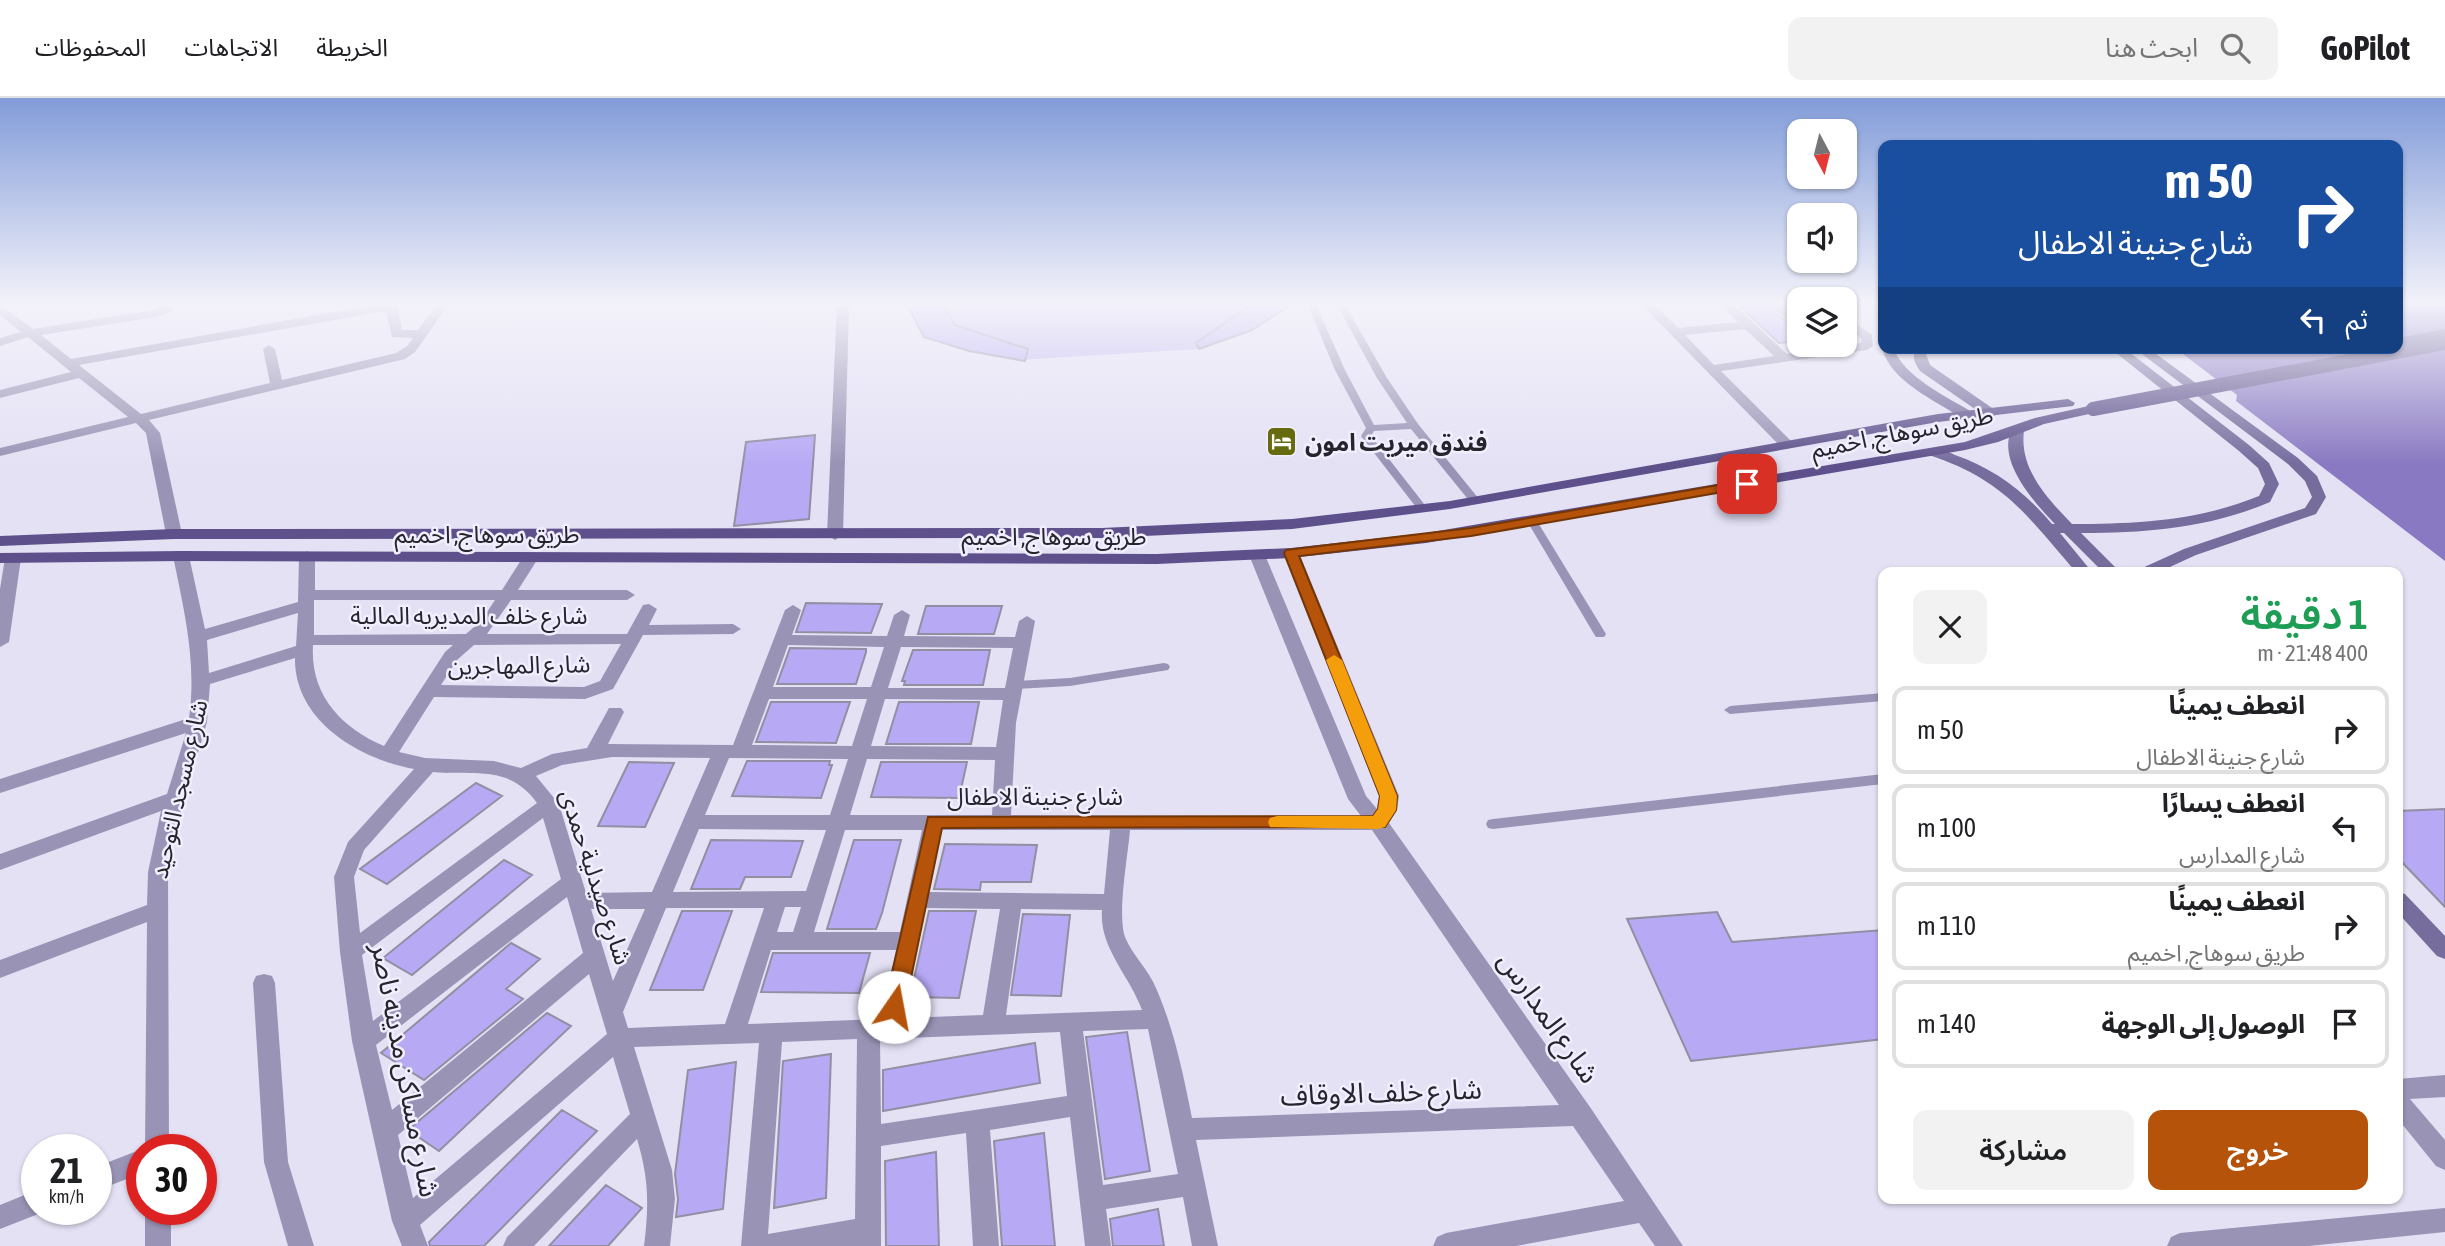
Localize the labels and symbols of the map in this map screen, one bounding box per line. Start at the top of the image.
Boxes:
north arrow [1787,119,1857,189]
street label: طريق سوهاج, اخميم [1809,401,1996,467]
hotel icon: فندق ميريت امون [1265,425,1299,459]
place label: فندق ميريت امون [1305,429,1487,457]
pin [1717,454,1777,514]
street label: طريق سوهاج, اخميم [395,521,579,552]
street label: طريق سوهاج, اخميم [962,523,1146,554]
street label: شارع خلف المديريه المالية [350,602,588,633]
street label: شارع المهاجرين [447,650,591,684]
street label: شارع مسجد التوحيد [145,697,217,882]
street label: شارع جنينة الاطفال [947,783,1123,814]
street label: شارع صيدلية حمدى [551,786,637,969]
street label: شارع مساكن مدينه ناصر [361,939,446,1201]
street label: شارع المدارس [1488,945,1606,1092]
position arrow [857,970,931,1044]
street label: شارع خلف الاوقاف [1280,1072,1482,1117]
speed limit sign: 30 [126,1134,217,1225]

